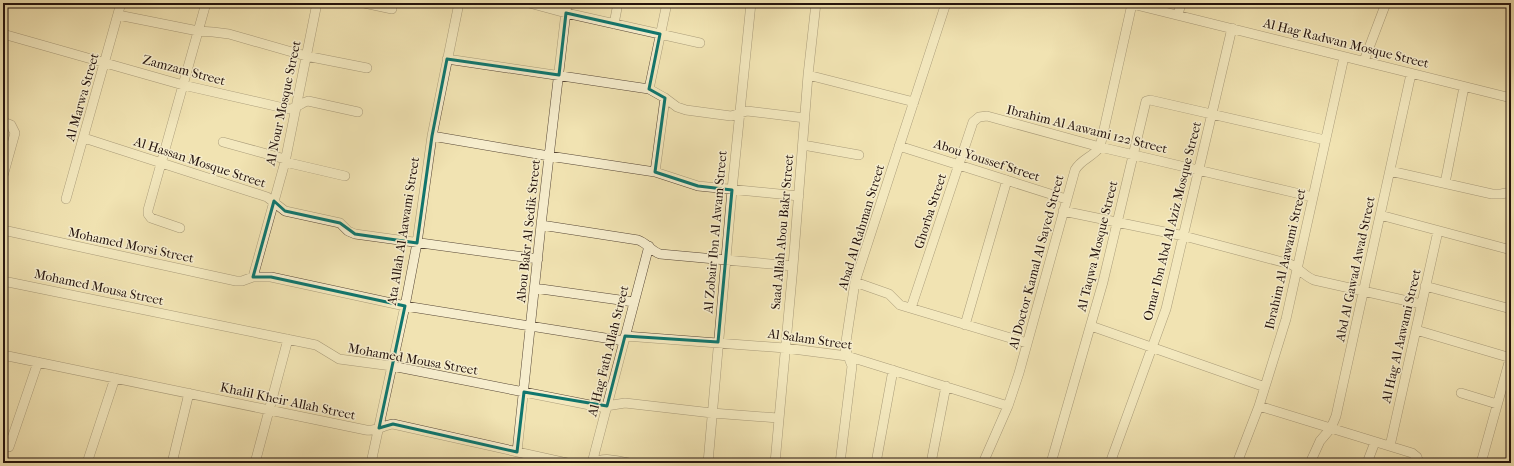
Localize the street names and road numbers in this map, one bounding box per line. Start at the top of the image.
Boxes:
street label: Al Hag Radwan Mosque Street [1261,15,1431,71]
street label: Al Nour Mosque Street [262,39,304,168]
street label: Al Marwa Street [62,51,102,144]
street label: Zamzam Street [141,52,227,88]
street label: Ibrahim Al Aawami 122 Street [1005,102,1169,156]
street label: Omar Ibn Abd Al Aziz Mosque Street [1140,120,1204,322]
street label: Al Hassan Mosque Street [131,133,268,191]
street label: Abou Youssef Street [931,135,1042,184]
street label: Al Zobair Ibn Al Awam Street [700,150,730,315]
street label: Saad Allah Abou Bakr Street [768,153,796,310]
street label: Ata Allah Al Aawami Street [384,156,422,307]
street label: Abou Bakr Al Sedik Street [513,158,543,304]
street label: Abad Al Rahman Street [834,162,887,292]
street label: Ghorba Street [911,171,949,251]
street label: Al Doctor Kamal Al Sayed Street [1005,173,1067,352]
street label: Al Taqwa Mosque Street [1073,179,1121,314]
street label: Ibrahim Al Aawami Street [1261,187,1309,331]
street label: Abd Al Gawad Awad Street [1332,195,1378,344]
street label: Mohamed Morsi Street [67,224,196,266]
street label: Mohamed Mousa Street [33,266,165,308]
street label: Al Hag Al Aawami Street [1378,267,1424,405]
street label: Al Hag Fath Allah Street [584,284,632,419]
street label: Al Salam Street [766,326,854,352]
street label: Mohamed Mousa Street [347,340,480,378]
street label: Khalil Kheir Allah Street [219,379,357,423]

